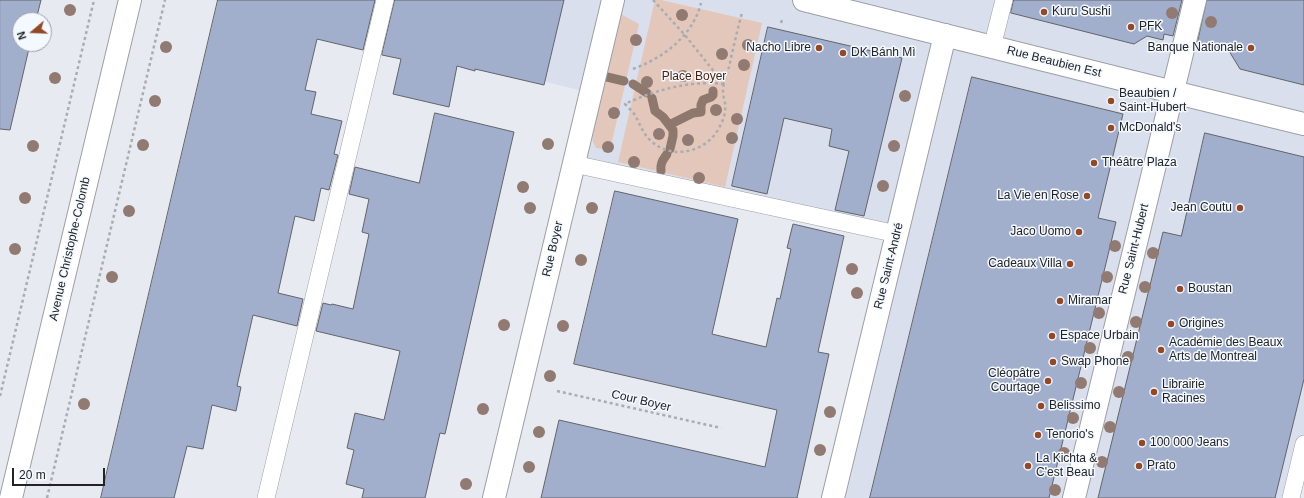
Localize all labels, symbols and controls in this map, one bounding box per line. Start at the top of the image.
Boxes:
place label: Kuru Sushi [1052,5,1111,19]
marker: Kuru Sushi [1039,7,1049,17]
north arrow [12,12,52,52]
place label: PFK [1139,20,1162,34]
marker: PFK [1126,22,1136,32]
text: N [15,30,29,41]
place label: Nacho Libre [746,41,811,55]
place label: Banque Nationale [1148,41,1243,55]
marker: Nacho Libre [814,43,824,53]
street label: Rue Beaubien Est [1005,43,1103,81]
marker: Banque Nationale [1246,43,1256,53]
place label: DK Bánh Mì [851,46,916,60]
marker: DK Bánh Mì [838,48,848,58]
park label: Place Boyer [662,70,726,84]
place label: Beaubien / Saint-Hubert [1119,87,1186,115]
marker: Beaubien / Saint-Hubert [1106,96,1116,106]
place label: McDonald's [1119,121,1181,135]
marker: McDonald's [1106,123,1116,133]
place label: Théâtre Plaza [1102,156,1177,170]
marker: Théâtre Plaza [1089,158,1099,168]
street label: Avenue Christophe-Colomb [46,176,94,322]
place label: La Vie en Rose [997,189,1079,203]
marker: La Vie en Rose [1082,191,1092,201]
place label: Jean Coutu [1171,201,1232,215]
street label: Rue Saint-Hubert [1116,202,1152,296]
marker: Jean Coutu [1235,203,1245,213]
street label: Rue Boyer [540,220,566,278]
street label: Rue Saint-André [871,221,907,311]
place label: Jaco Uomo [1010,225,1071,239]
marker: Jaco Uomo [1074,227,1084,237]
place label: Cadeaux Villa [988,257,1062,271]
marker: Cadeaux Villa [1065,259,1075,269]
place label: Boustan [1188,282,1232,296]
marker: Boustan [1175,284,1185,294]
place label: Miramar [1068,294,1112,308]
marker: Miramar [1055,296,1065,306]
place label: Origines [1179,317,1224,331]
marker: Origines [1166,319,1176,329]
place label: Espace Urbain [1060,329,1139,343]
marker: Espace Urbain [1047,331,1057,341]
place label: Académie des Beaux Arts de Montreal [1169,336,1282,364]
marker: Académie des Beaux Arts de Montreal [1156,345,1166,355]
place label: Swap Phone [1061,355,1129,369]
marker: Swap Phone [1048,357,1058,367]
place label: Cléopâtre Courtage [988,367,1040,395]
marker: Cléopâtre Courtage [1043,376,1053,386]
place label: Librairie Racines [1162,378,1205,406]
street label: Cour Boyer [610,387,672,415]
marker: Librairie Racines [1149,387,1159,397]
place label: Belissimo [1049,399,1100,413]
marker: Belissimo [1036,401,1046,411]
place label: Tenorio's [1046,428,1094,442]
marker: Tenorio's [1033,430,1043,440]
place label: 100 000 Jeans [1150,436,1229,450]
marker: 100 000 Jeans [1137,438,1147,448]
place label: La Kichta & C'est Beau [1036,452,1097,480]
place label: Prato [1147,459,1176,473]
scale bar [14,460,107,486]
marker: La Kichta & C'est Beau [1023,461,1033,471]
marker: Prato [1134,461,1144,471]
text: 20 m [19,468,46,482]

